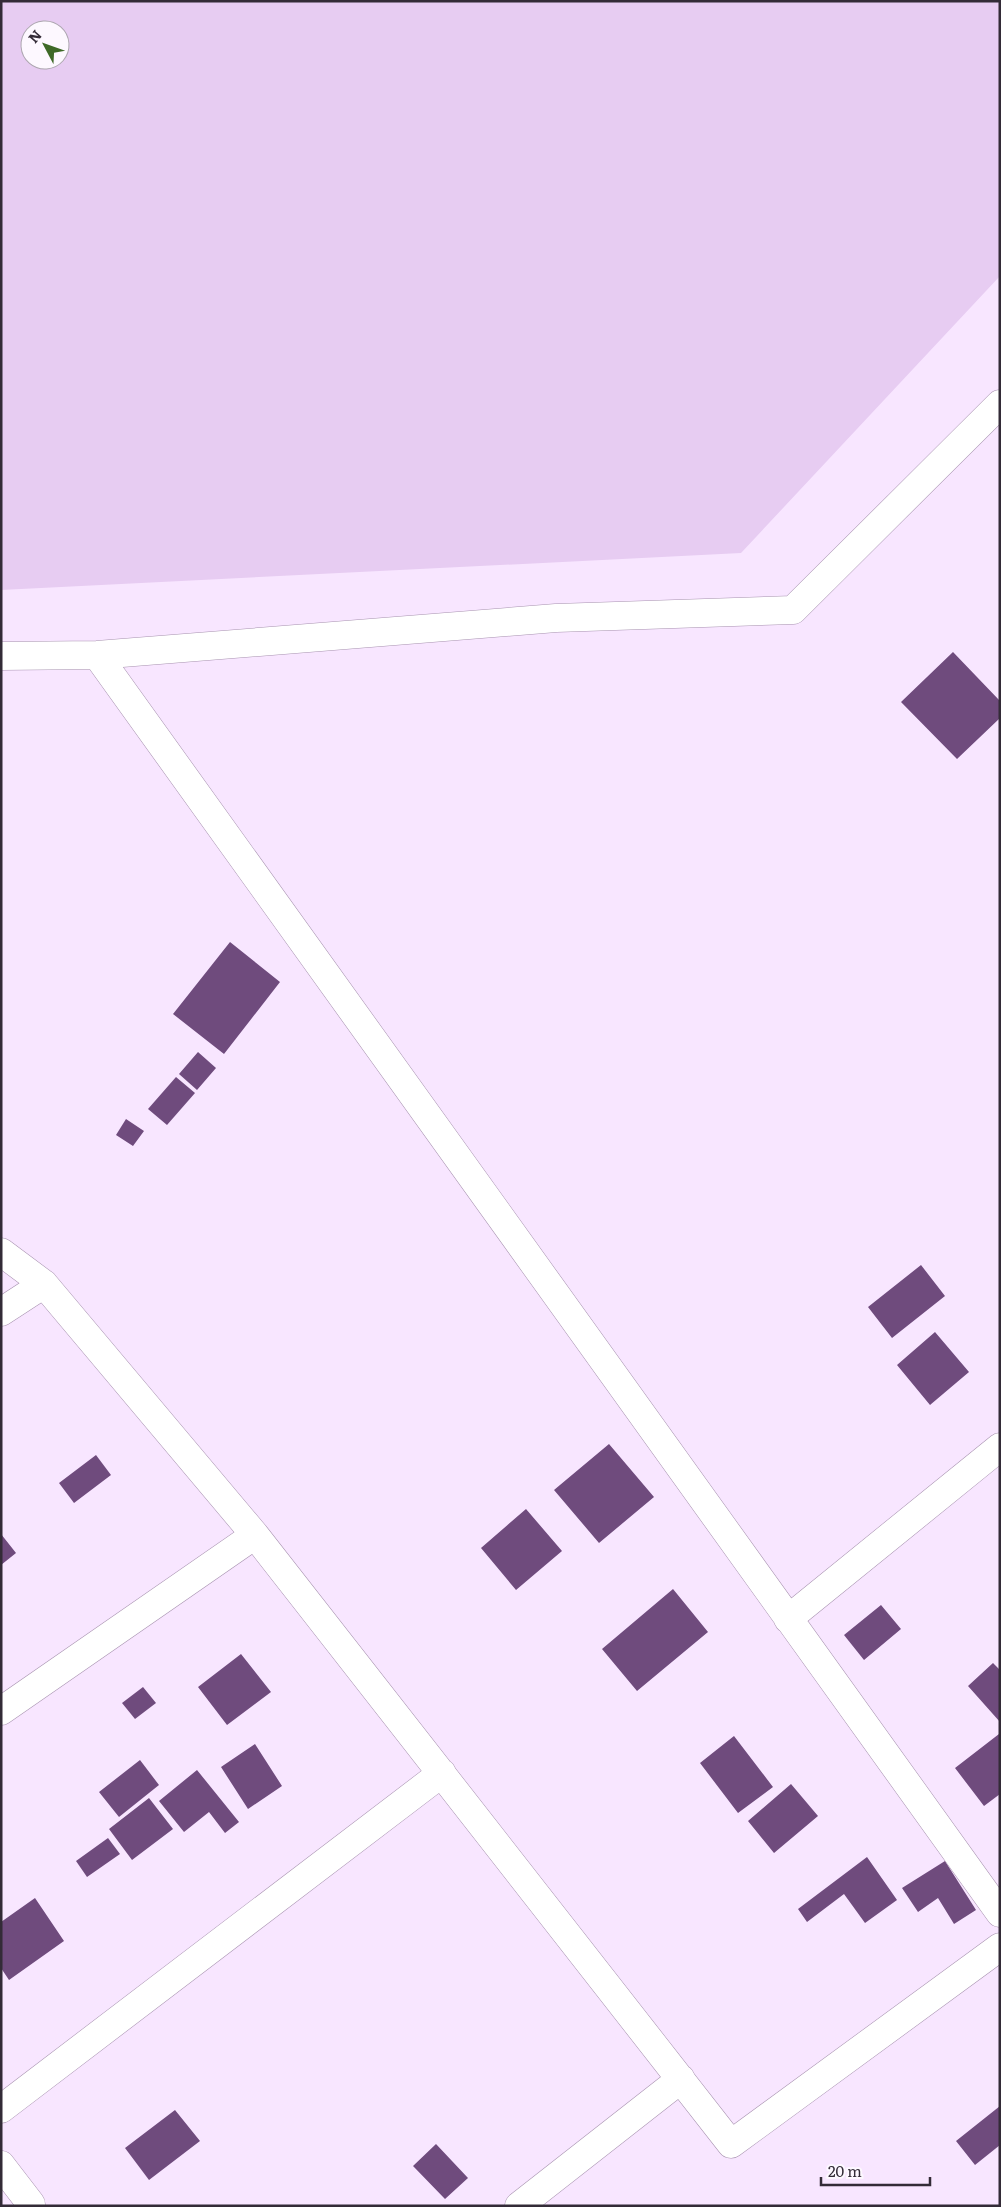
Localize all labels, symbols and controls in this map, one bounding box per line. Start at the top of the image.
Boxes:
north arrow [20,20,70,70]
text: N [23,25,46,47]
scale bar [821,2154,930,2186]
text: 20 m [828,2159,862,2182]

